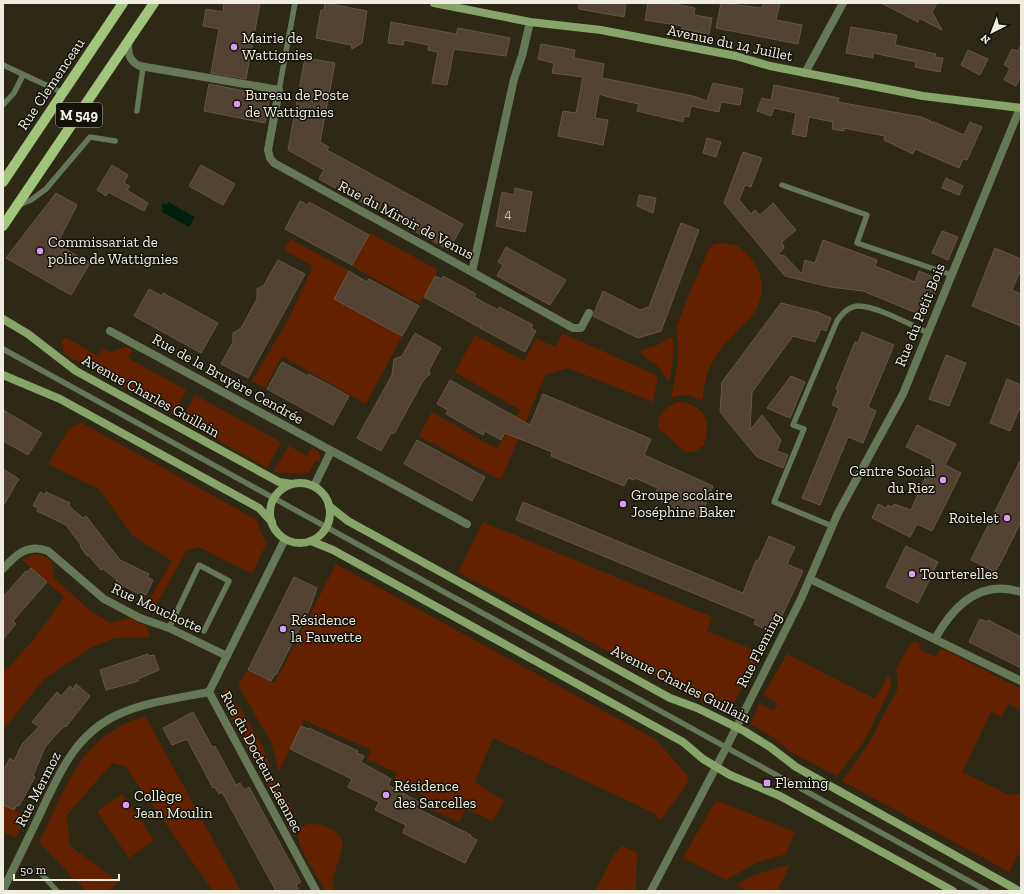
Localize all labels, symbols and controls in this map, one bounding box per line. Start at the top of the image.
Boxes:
north arrow [972,12,1012,52]
street label: Avenue du 14 Juillet [666,21,795,65]
place label: Mairie de Wattignies [242,29,313,64]
text: N [978,31,993,47]
street label: Rue Clemenceau [14,34,89,133]
marker: Mairie de Wattignies [229,42,239,52]
place label: Bureau de Poste de Wattignies [245,86,349,121]
marker: Bureau de Poste de Wattignies [232,99,242,109]
road number: M 549 [56,103,102,127]
street label: Rue du Miroir de Venus [335,177,477,263]
house number: 4 [504,206,512,221]
place label: Commissariat de police de Wattignies [48,233,178,268]
marker: Commissariat de police de Wattignies [35,246,45,256]
street label: Rue du Petit Bois [891,261,949,369]
street label: Rue de la Bruyère Cendrée [149,330,307,428]
street label: Avenue Charles Guillain [79,351,223,442]
place label: Centre Social du Riez [849,462,935,497]
marker: Centre Social du Riez [938,475,948,485]
place label: Groupe scolaire Joséphine Baker [631,486,736,521]
marker: Groupe scolaire Joséphine Baker [618,499,628,509]
place label: Roitelet [949,509,999,527]
marker: Roitelet [1002,513,1012,523]
place label: Tourterelles [920,565,998,583]
marker: Tourterelles [907,569,917,579]
street label: Rue Mouchotte [109,579,205,637]
street label: Rue Fleming [732,610,786,690]
place label: Résidence la Fauvette [291,611,362,646]
marker: Résidence la Fauvette [278,624,288,634]
street label: Avenue Charles Guillain [608,641,754,727]
street label: Rue du Docteur Laennec [217,688,307,836]
street label: Rue Mermoz [11,748,65,830]
place label: Fleming [775,774,828,792]
place label: Résidence des Sarcelles [394,777,476,812]
marker: Fleming [762,778,772,788]
place label: Collège Jean Moulin [134,787,213,822]
marker: Résidence des Sarcelles [381,790,391,800]
marker: Collège Jean Moulin [121,800,131,810]
scale bar [14,856,119,882]
text: 50 m [20,863,47,877]

